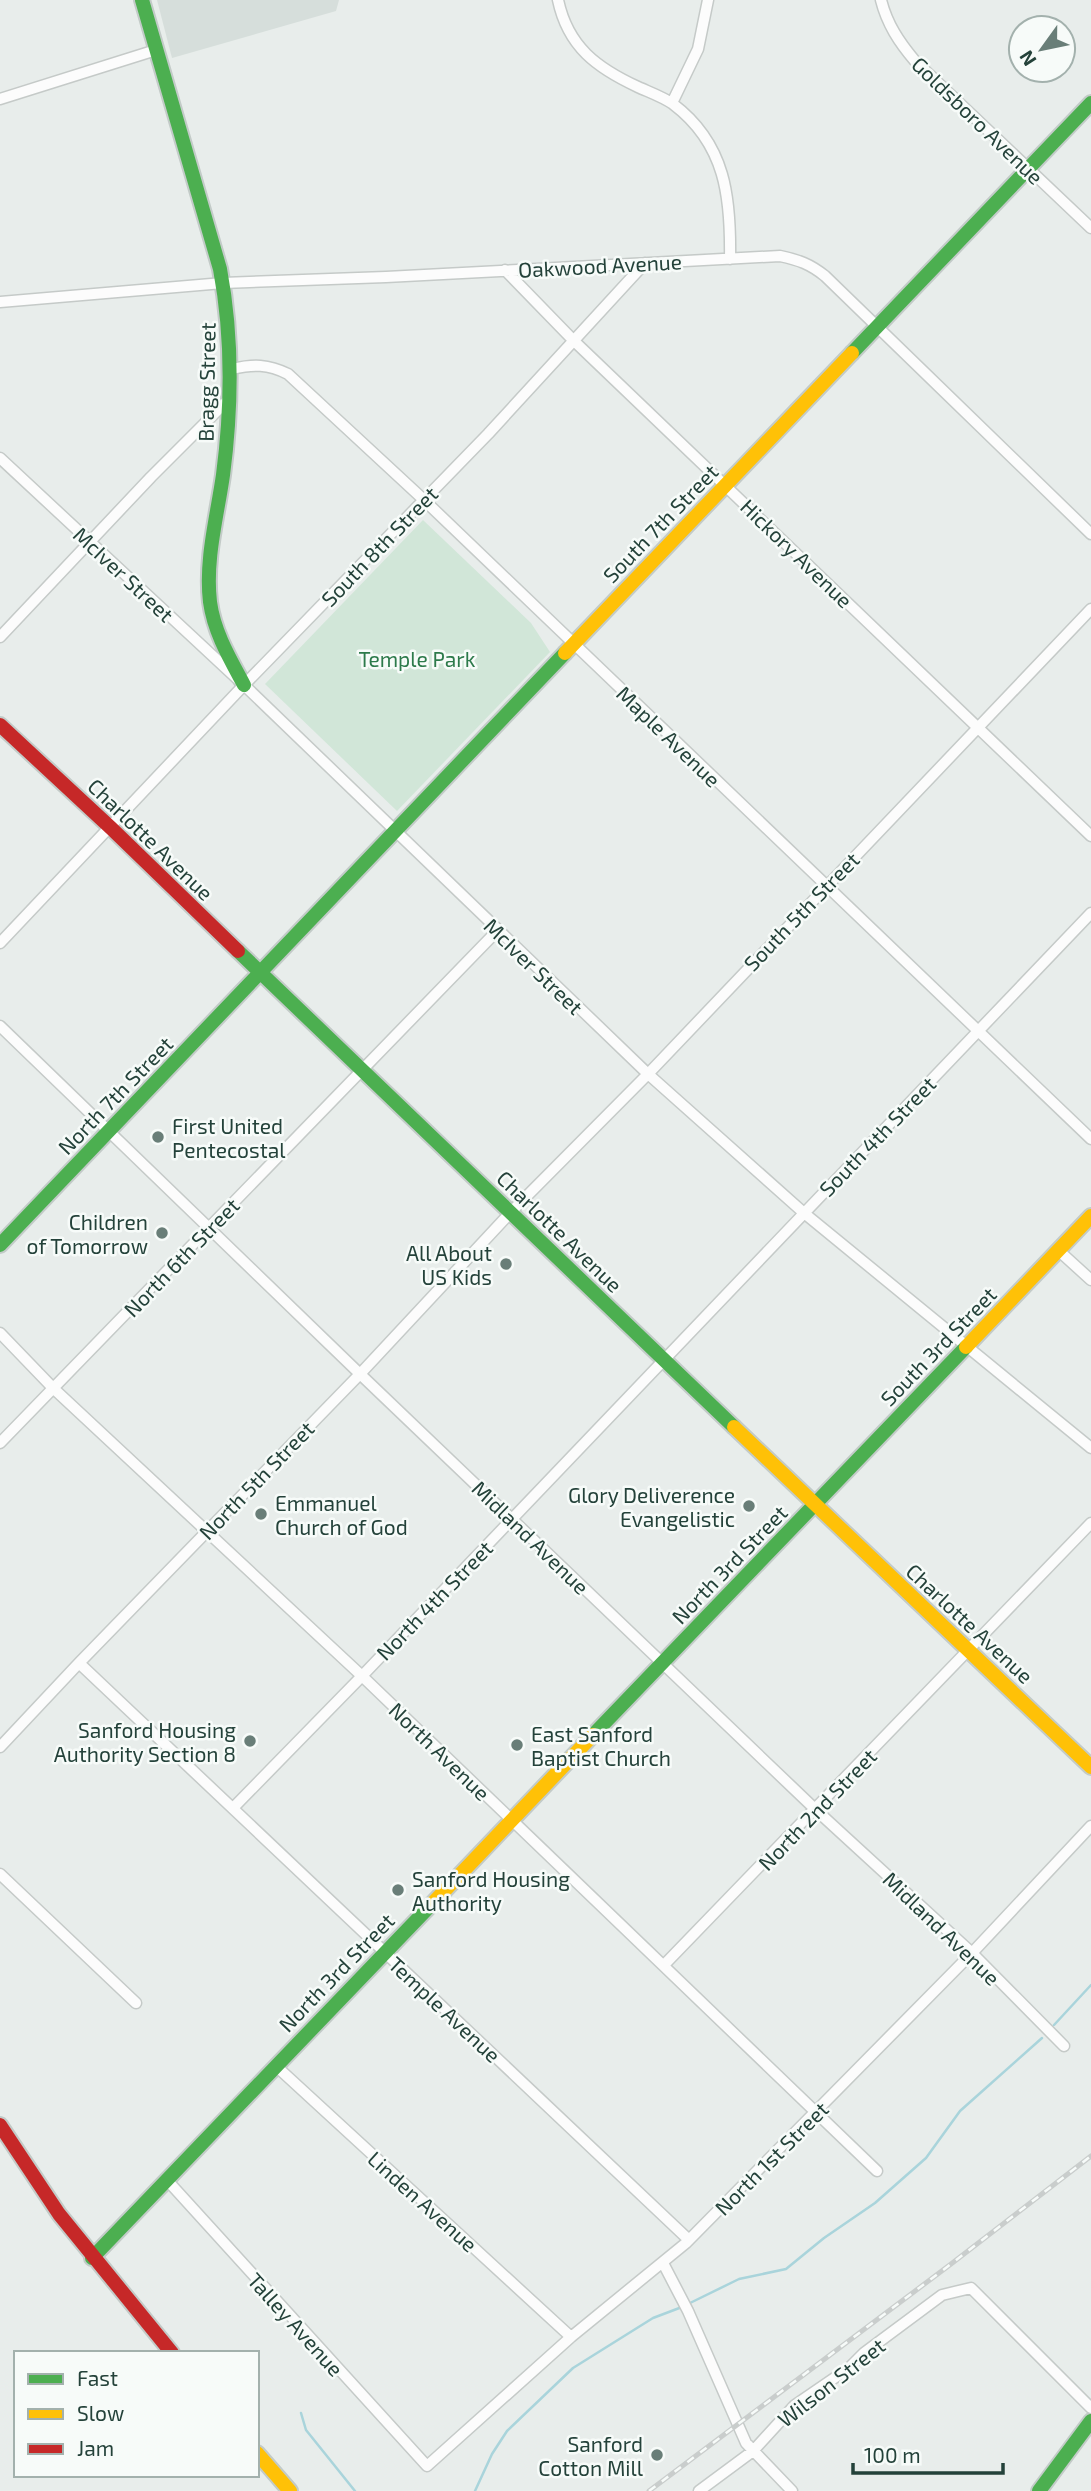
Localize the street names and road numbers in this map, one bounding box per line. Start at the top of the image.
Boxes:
street label: Goldsboro Avenue [907,51,1049,189]
street label: Oakwood Avenue [517,248,683,282]
street label: Bragg Street [192,322,220,442]
street label: South 7th Street [597,459,723,587]
street label: South 8th Street [316,481,442,611]
street label: Hickory Avenue [736,493,858,613]
street label: McIver Street [69,521,179,627]
street label: Maple Avenue [612,680,726,792]
street label: Charlotte Avenue [83,773,219,905]
street label: South 5th Street [738,847,864,975]
street label: McIver Street [479,913,589,1019]
street label: North 7th Street [53,1031,177,1159]
street label: South 4th Street [814,1071,940,1201]
street label: Charlotte Avenue [492,1165,628,1297]
street label: North 6th Street [118,1192,244,1322]
street label: South 3rd Street [875,1281,1001,1411]
street label: North 5th Street [193,1416,319,1544]
street label: Midland Avenue [468,1475,594,1599]
street label: North 3rd Street [666,1500,792,1628]
street label: North 4th Street [371,1535,497,1665]
street label: Charlotte Avenue [901,1558,1039,1688]
street label: North Avenue [385,1697,495,1805]
street label: North 2nd Street [753,1743,881,1875]
street label: Midland Avenue [879,1866,1005,1990]
street label: North 3rd Street [273,1908,399,2036]
street label: Temple Avenue [384,1951,506,2067]
street label: North 1st Street [709,2096,833,2220]
street label: Linden Avenue [363,2145,483,2257]
street label: Talley Avenue [243,2267,349,2381]
street label: Wilson Street [772,2332,890,2432]

